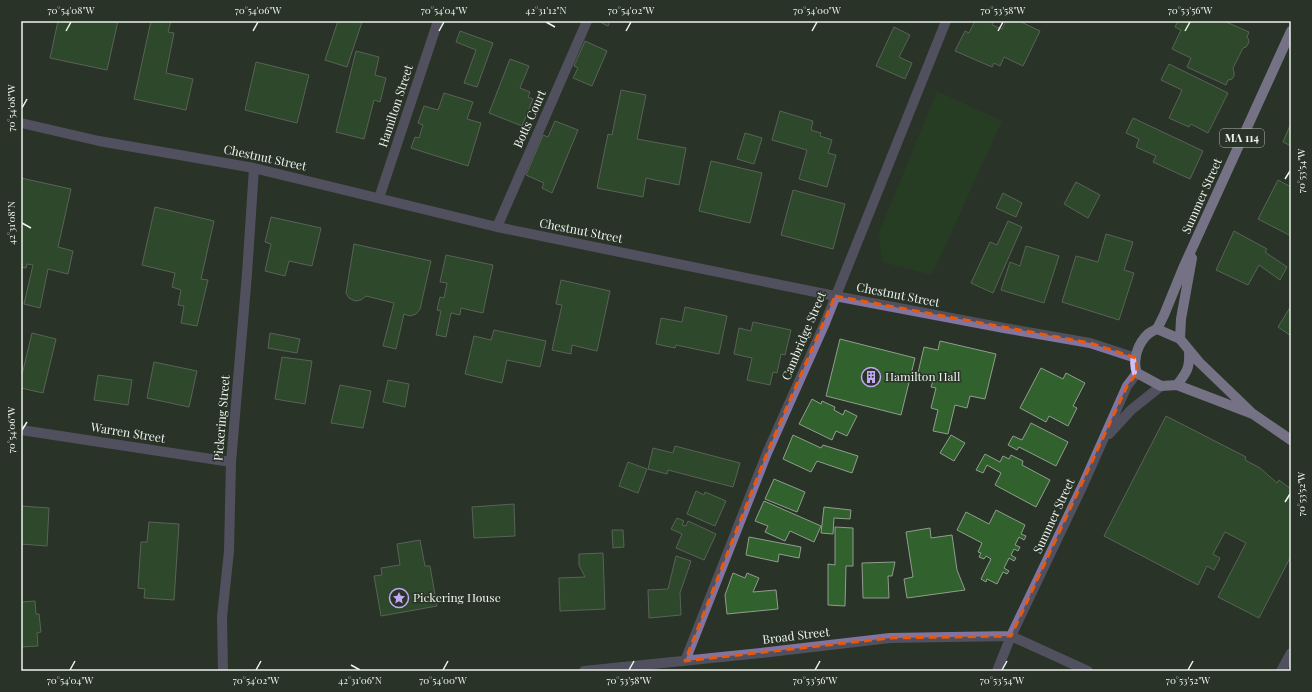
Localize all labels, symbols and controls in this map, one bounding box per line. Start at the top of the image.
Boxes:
text: 70°54'08"W [48,3,95,17]
text: 70°54'06"W [235,3,282,17]
text: 70°54'04"W [421,3,468,17]
text: 42°31'12"N [526,3,566,17]
text: 70°54'02"W [608,3,655,17]
text: 70°54'00"W [793,3,842,17]
text: 70°53'58"W [981,3,1026,17]
text: 70°53'56"W [1168,3,1213,17]
street label: Hamilton Street [374,62,416,149]
text: 70°54'08"W [4,84,18,131]
street label: Botts Court [509,86,549,150]
road number: MA 114 [1220,129,1264,147]
street label: Chestnut Street [222,140,309,174]
text: 70°53'54"W [1294,148,1308,193]
street label: Summer Street [1177,155,1225,236]
text: 42°31'08"N [4,201,18,245]
street label: Chestnut Street [538,214,625,246]
street label: Chestnut Street [855,278,942,310]
street label: Cambridge Street [777,288,829,382]
building icon: Hamilton Hall [860,366,882,388]
place label: Hamilton Hall [885,368,961,384]
street label: Pickering Street [209,374,233,462]
text: 70°54'06"W [4,406,18,453]
street label: Warren Street [89,418,167,446]
text: 70°53'52"W [1294,471,1308,516]
street label: Summer Street [1029,475,1078,556]
place icon: Pickering House [388,587,410,609]
place label: Pickering House [413,589,501,605]
street label: Broad Street [762,623,831,647]
text: 70°54'04"W [47,673,94,687]
text: 70°54'02"W [233,673,280,687]
text: 42°31'06"N [338,673,382,687]
text: 70°54'00"W [419,673,468,687]
text: 70°53'58"W [607,673,652,687]
text: 70°53'56"W [793,673,838,687]
text: 70°53'54"W [980,673,1025,687]
text: 70°53'52"W [1166,673,1211,687]

